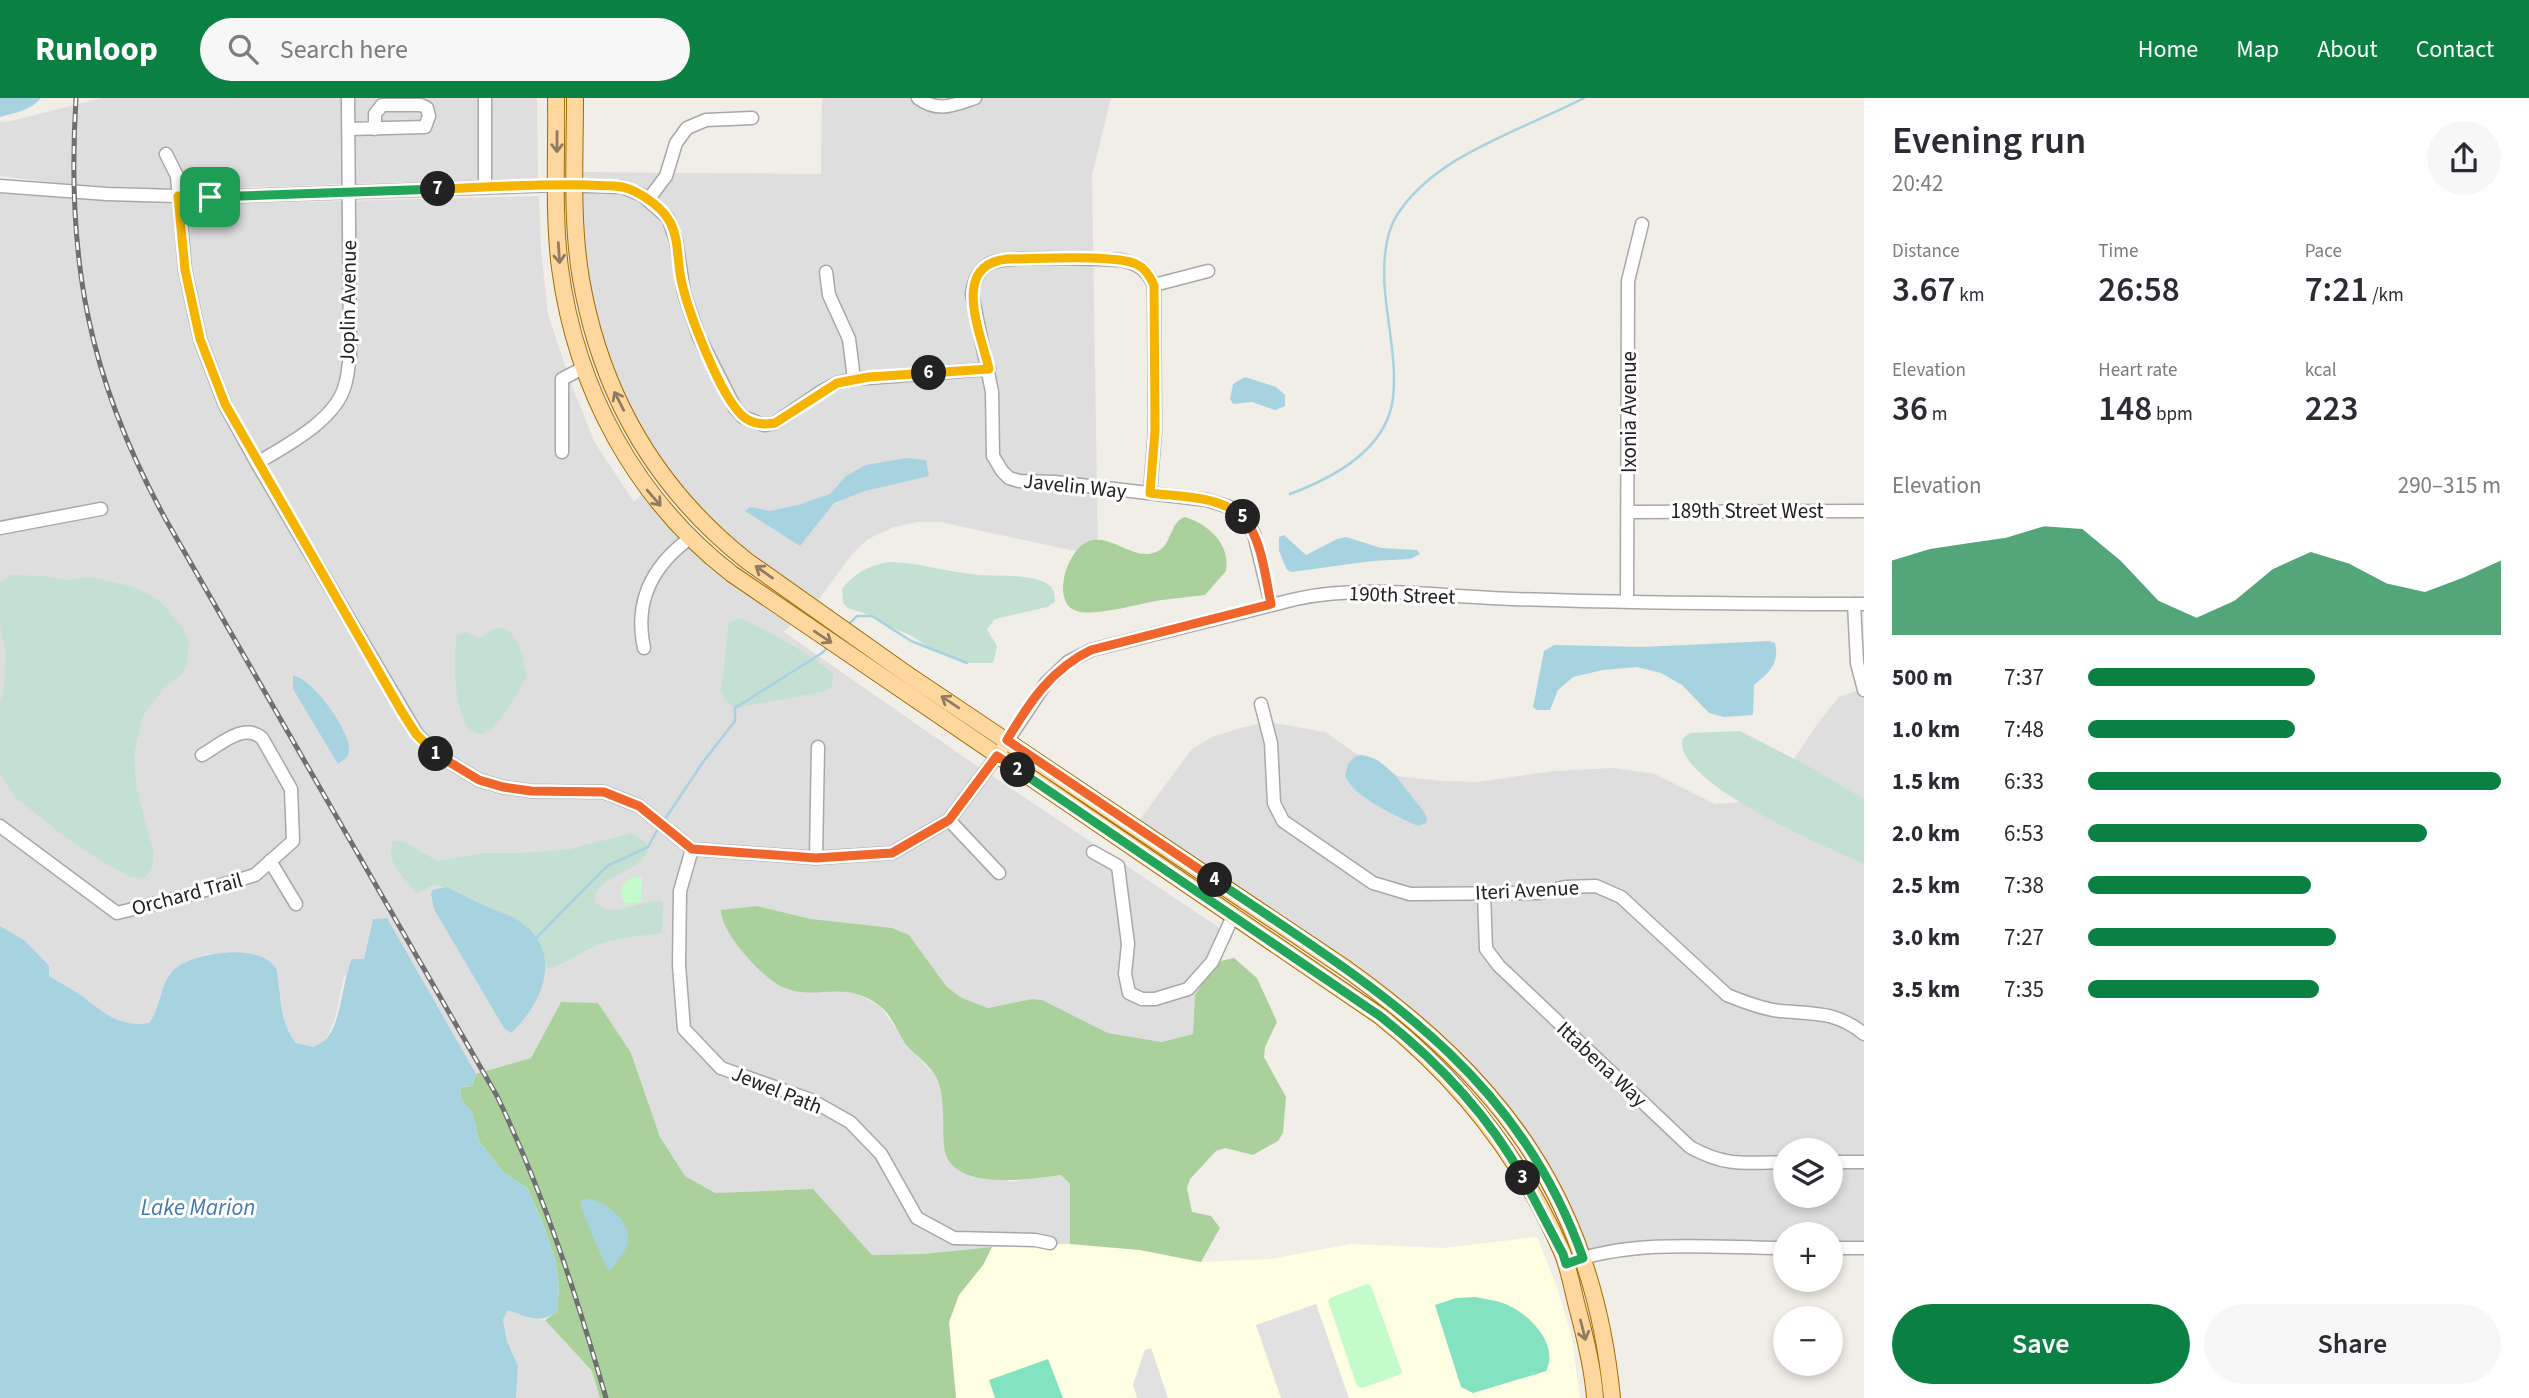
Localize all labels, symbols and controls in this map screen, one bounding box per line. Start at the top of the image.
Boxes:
search box [200,18,690,81]
text: Runloop [35,26,158,73]
icon: search [224,30,262,68]
text: Search here [280,31,408,68]
text: Home [2138,32,2198,67]
text: Map [2236,32,2279,67]
text: About [2317,32,2378,67]
text: Contact [2416,32,2494,67]
text: Evening run [1892,114,2086,168]
button: share [2427,121,2501,195]
one-way arrow [550,130,564,153]
pin [180,167,240,227]
text: 20:42 [1892,167,1943,200]
pin: 7 [420,172,456,206]
text: 7 [432,175,443,202]
icon: arrive [191,178,229,216]
text: Distance [1892,238,1960,265]
text: Time [2098,238,2138,265]
text: Pace [2305,238,2342,265]
street label: Joplin Avenue [332,240,364,364]
one-way arrow [553,242,566,264]
text: 3.67 [1892,265,1956,315]
text: 26:58 [2098,265,2180,315]
text: 7:21 [2305,265,2368,315]
text: km [1956,282,1984,309]
text: /km [2368,282,2404,309]
street label: Ixonia Avenue [1614,351,1644,473]
pin: 6 [912,356,946,390]
text: Elevation [1892,357,1966,384]
text: Heart rate [2098,357,2177,384]
text: kcal [2305,357,2337,384]
text: 6 [923,359,934,386]
text: 36 [1892,384,1928,434]
text: 148 [2098,384,2152,434]
text: 223 [2305,384,2359,434]
one-way arrow [611,391,625,411]
text: m [1928,401,1947,428]
text: bpm [2152,401,2193,428]
street label: Javelin Way [1022,466,1128,506]
text: Elevation [1892,469,1982,502]
text: 290–315 m [2398,469,2501,502]
one-way arrow [646,489,662,507]
street label: 189th Street West [1670,496,1824,526]
pin: 5 [1226,500,1260,534]
text: 5 [1237,503,1248,530]
one-way arrow [754,565,774,579]
street label: 190th Street [1348,578,1456,612]
one-way arrow [813,630,832,644]
text: 500 m [1892,661,1953,694]
text: 7:37 [2004,661,2044,694]
one-way arrow [941,695,960,710]
text: 1.0 km [1892,713,1960,746]
text: 7:48 [2004,713,2044,746]
pin: 1 [418,736,453,772]
text: 1 [430,740,441,767]
pin: 2 [1000,752,1036,788]
text: 2 [1012,756,1023,783]
text: 1.5 km [1892,765,1960,798]
text: 6:33 [2004,765,2044,798]
text: 2.0 km [1892,817,1960,850]
text: 6:53 [2004,817,2044,850]
pin: 4 [1198,862,1232,898]
street label: Orchard Trail [128,865,246,923]
text: 4 [1209,866,1220,893]
text: 2.5 km [1892,869,1960,902]
text: 7:38 [2004,869,2044,902]
street label: Iteri Avenue [1474,872,1580,908]
text: 3.0 km [1892,921,1960,954]
text: 7:27 [2004,921,2044,954]
text: 3.5 km [1892,973,1960,1006]
text: 7:35 [2004,973,2044,1006]
street label: Ittabena Way [1550,1014,1654,1114]
street label: Jewel Path [727,1058,827,1122]
map controls [1773,1138,1843,1376]
button: layers [1773,1138,1843,1208]
pin: 3 [1506,1160,1540,1196]
text: 3 [1517,1164,1528,1191]
water label: Lake Marion [141,1191,255,1224]
button: + [1773,1222,1843,1292]
button: Save [1892,1304,2190,1384]
button: Share [2204,1304,2501,1384]
button: − [1773,1306,1843,1376]
one-way arrow [1577,1318,1590,1341]

